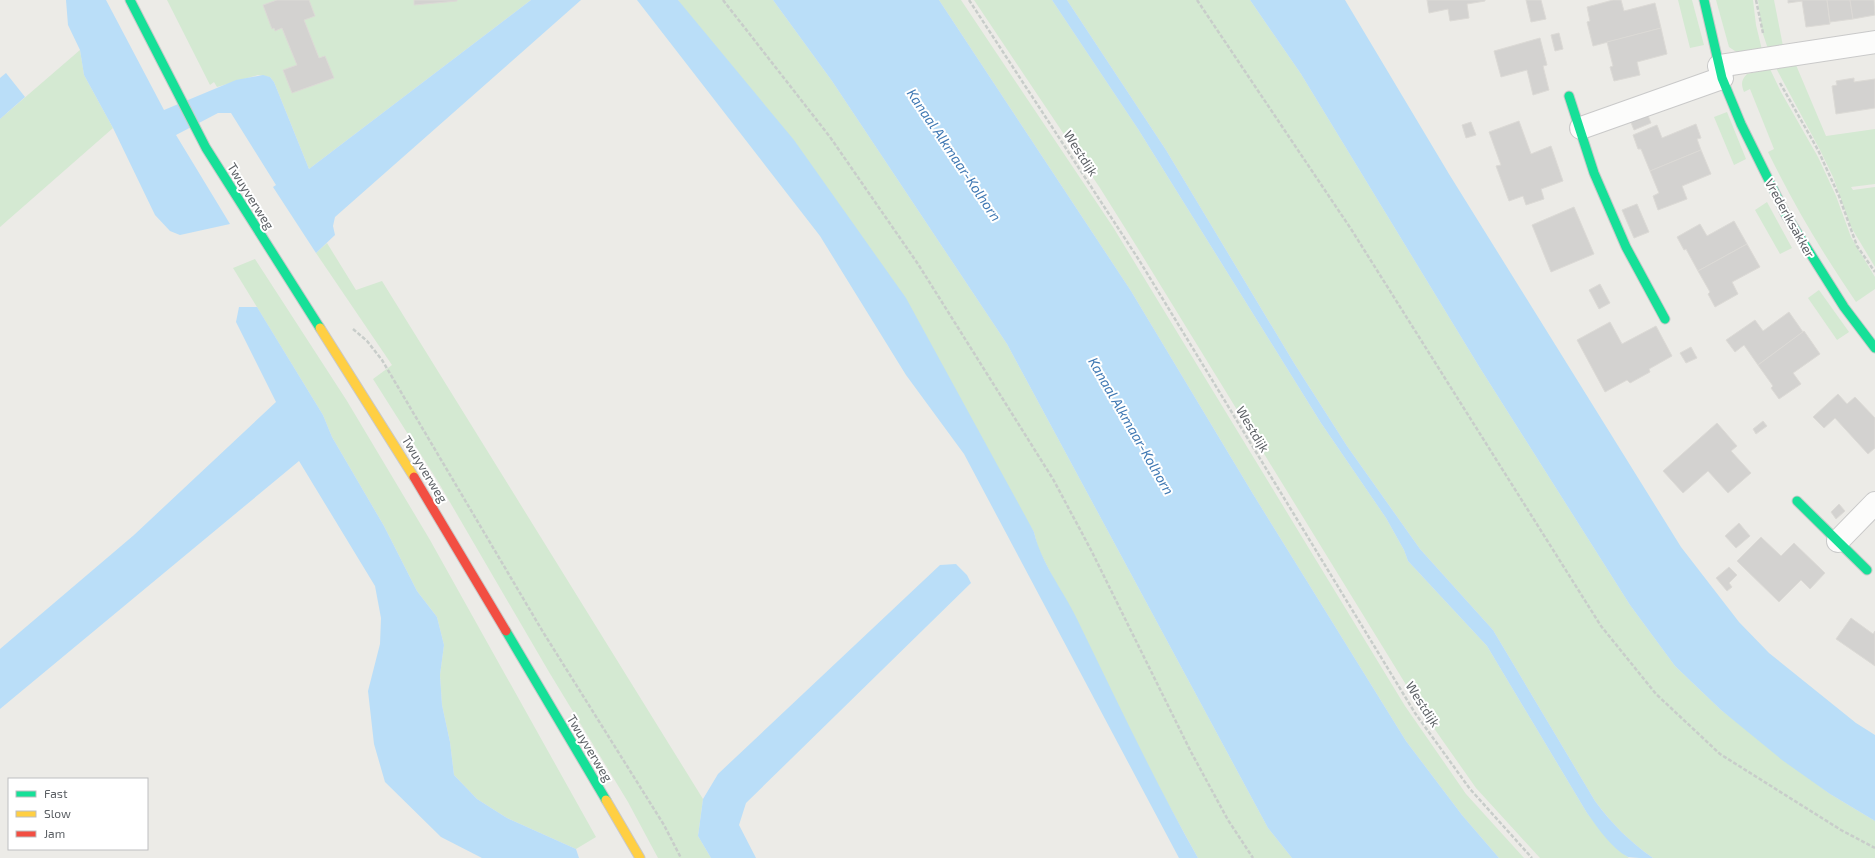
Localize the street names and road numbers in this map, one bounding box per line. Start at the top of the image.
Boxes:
street label: Westdijk [1060,127,1102,179]
street label: Twuyverweg [224,160,278,232]
street label: Vrederiksakker [1762,176,1818,260]
street label: Westdijk [1233,403,1273,455]
street label: Twuyverweg [399,433,451,505]
street label: Westdijk [1402,678,1444,730]
street label: Twuyverweg [564,712,616,784]

